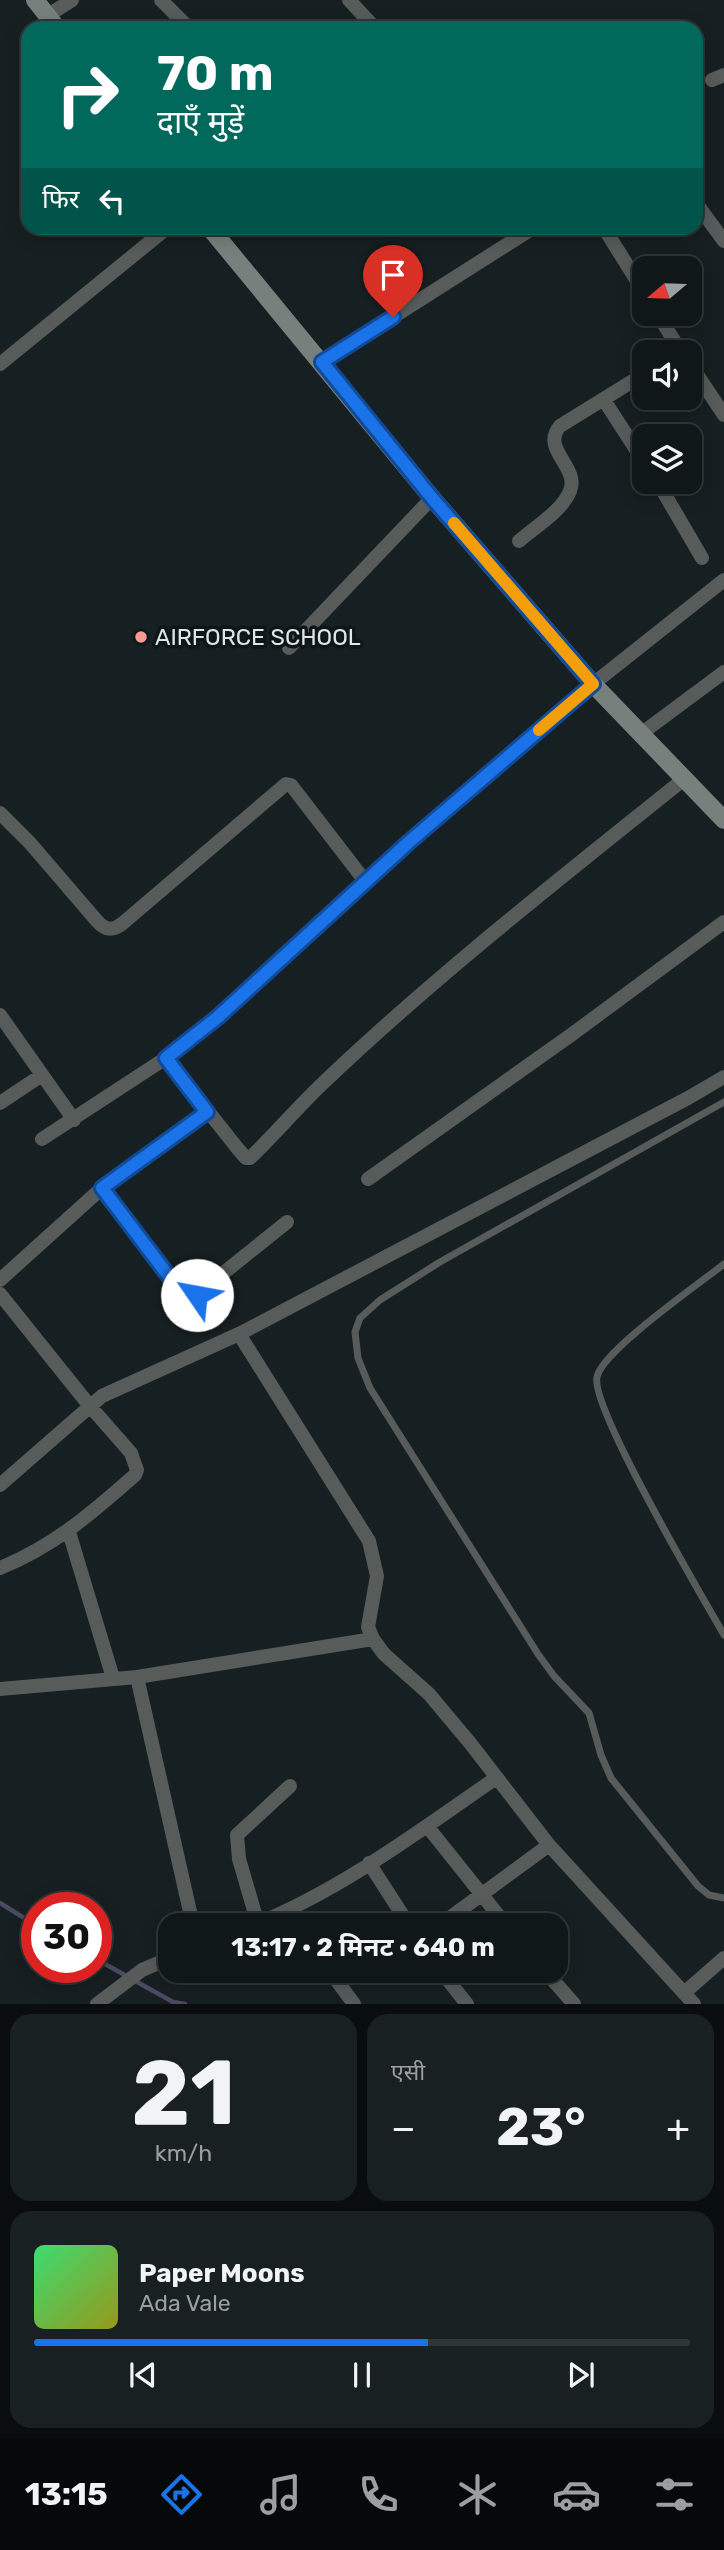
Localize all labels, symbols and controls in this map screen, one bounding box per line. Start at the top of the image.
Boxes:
text: 70 m [157,44,274,102]
icon: right [42,49,133,140]
text: दाएँ मुड़ें [157,103,244,141]
icon: left [93,182,131,220]
text: फिर [42,184,79,215]
pin [363,245,423,317]
icon: arrive [374,256,412,294]
north arrow [632,256,702,326]
map controls [632,256,702,494]
button: sound [632,340,702,410]
button: layers [632,424,702,494]
place label: AIRFORCE SCHOOL [155,623,361,651]
marker: AIRFORCE SCHOOL [133,629,149,645]
position arrow [160,1258,234,1332]
speed limit sign: 30 [21,1892,112,1983]
text: 13:17 · 2 मिनट · 640 m [231,1932,495,1963]
text: 21 [131,2039,236,2147]
text: एसी [391,2058,425,2086]
text: 23° [496,2096,586,2158]
text: − [391,2105,416,2151]
text: + [666,2105,690,2151]
text: km/h [155,2139,212,2167]
text: Paper Moons [139,2258,305,2289]
text: Ada Vale [139,2289,231,2317]
icon: previous [124,2356,162,2394]
icon: pause [343,2356,381,2394]
icon: next [562,2356,600,2394]
icon: directions [157,2470,206,2519]
icon: music [256,2470,305,2519]
icon: phone [354,2470,403,2519]
icon: climate [453,2470,502,2519]
icon: car [552,2470,601,2519]
icon: filters [650,2470,699,2519]
text: 13:15 [25,2475,108,2513]

